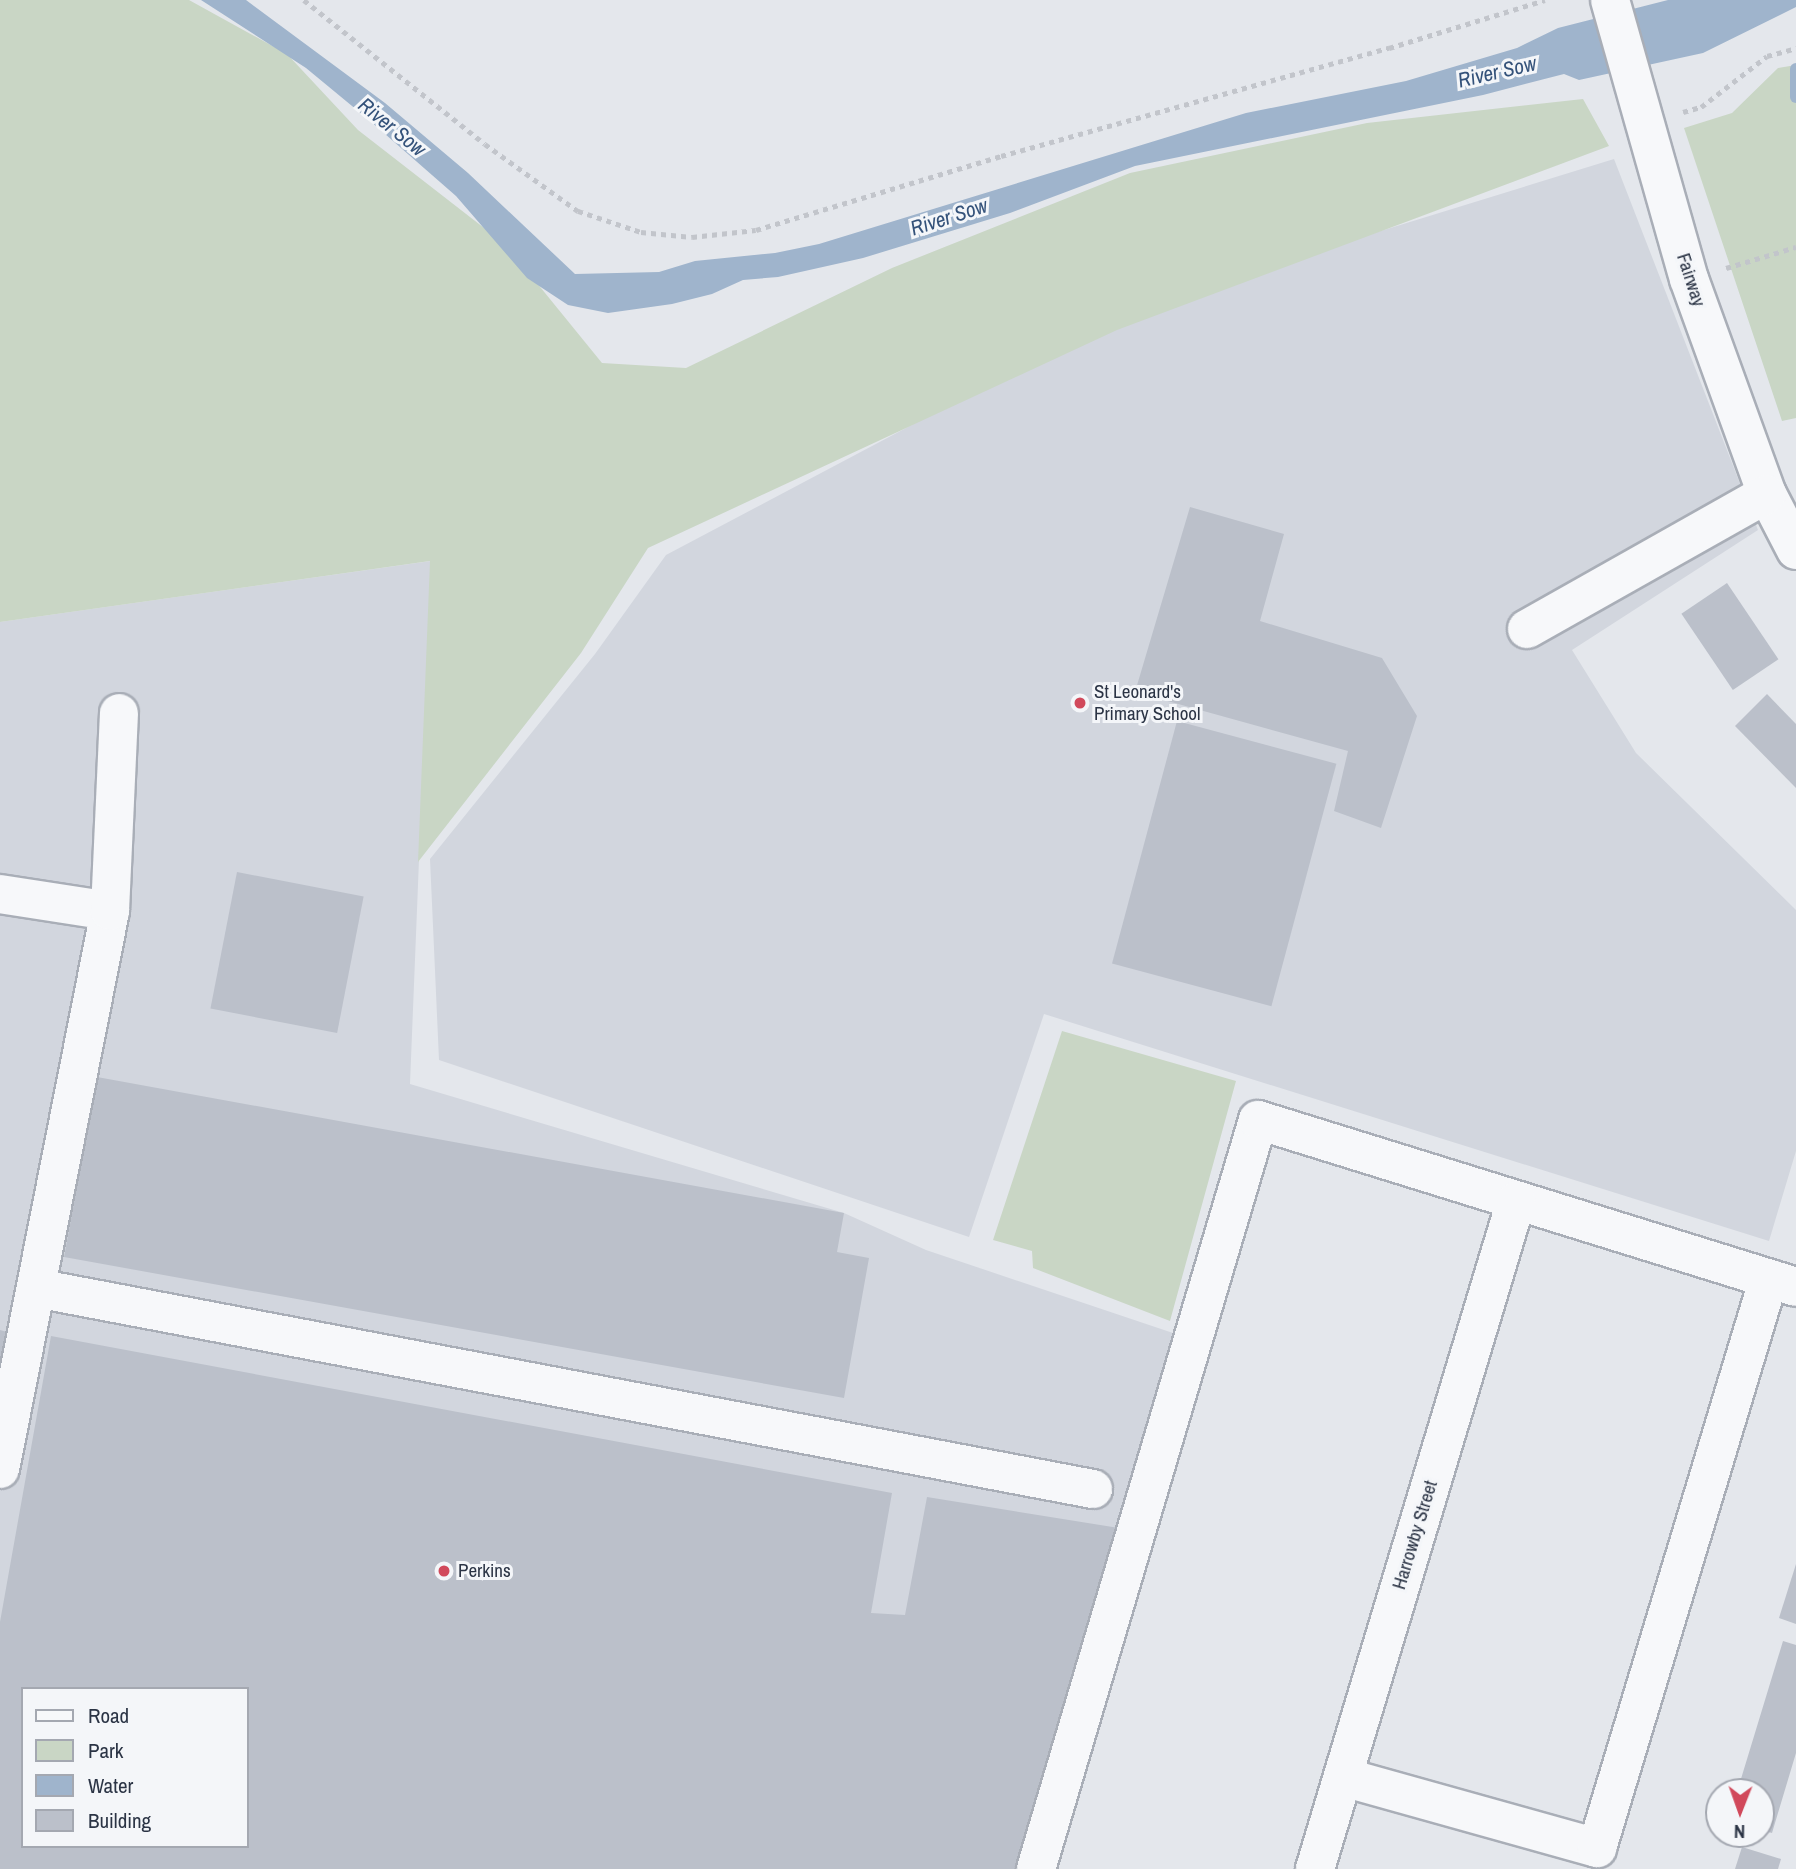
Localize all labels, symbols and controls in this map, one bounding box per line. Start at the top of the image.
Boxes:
water label: River Sow [1455,51,1539,93]
water label: River Sow [353,92,431,162]
water label: River Sow [907,193,991,241]
street label: Fairway [1672,250,1710,310]
place label: St Leonard's Primary School [1094,681,1200,725]
marker: St Leonard's Primary School [1072,695,1088,711]
street label: Harrowby Street [1388,1478,1442,1592]
place label: Perkins [458,1560,511,1582]
marker: Perkins [436,1563,452,1579]
legend [21,1687,248,1848]
text: Road [88,1701,129,1730]
text: Park [88,1736,123,1765]
text: Water [88,1771,133,1800]
north arrow [1705,1778,1775,1848]
text: Building [88,1806,151,1835]
text: N [1734,1819,1746,1845]

